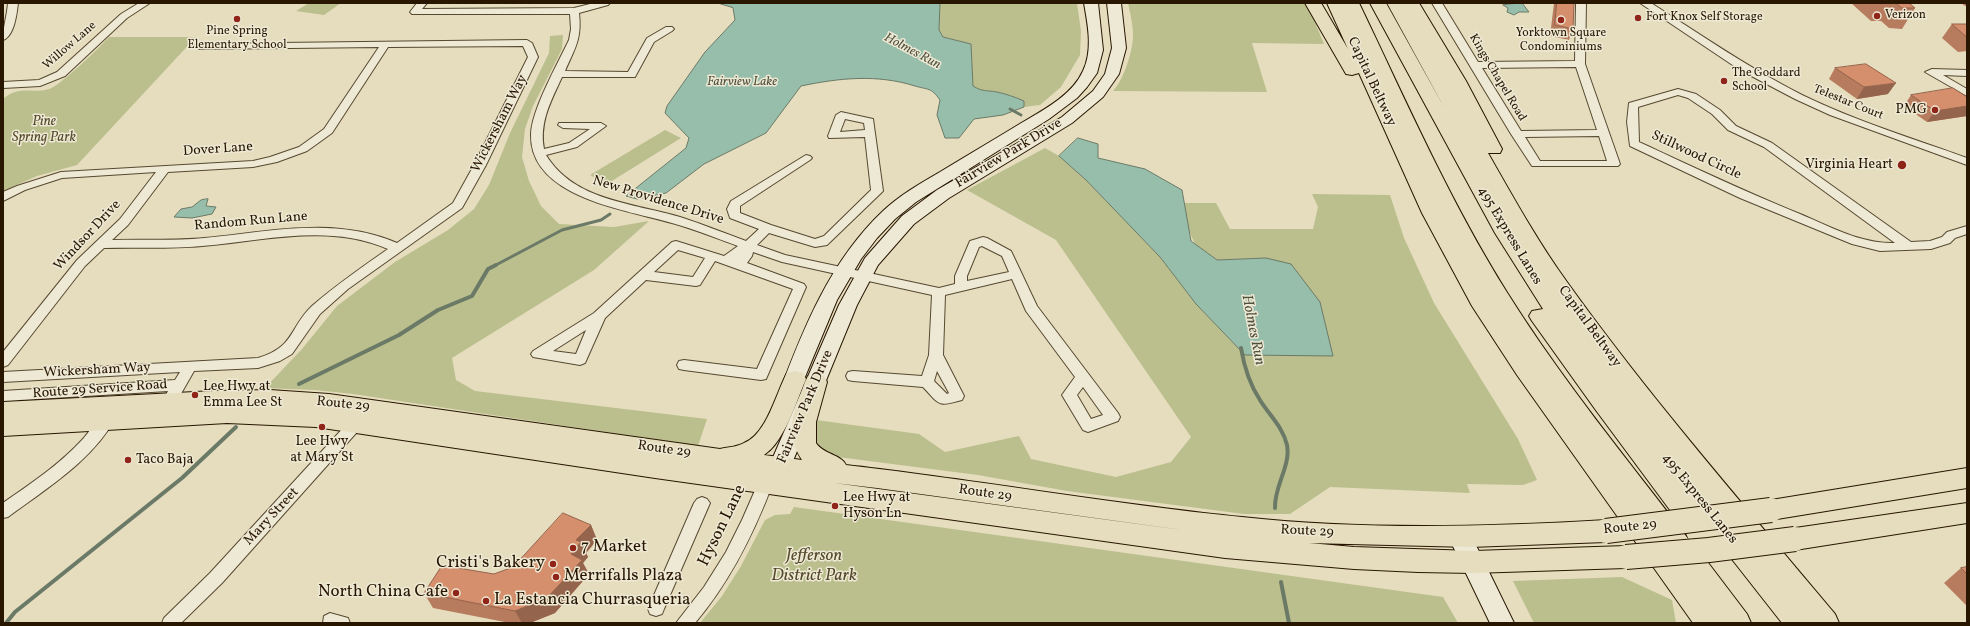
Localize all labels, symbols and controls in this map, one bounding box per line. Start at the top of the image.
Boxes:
place label: Verizon [1885,9,1926,23]
place label: Fort Knox Self Storage [1646,11,1763,25]
marker: Verizon [1872,11,1882,21]
marker: Fort Knox Self Storage [1633,13,1643,23]
marker: Pine Spring Elementary School [232,14,242,24]
marker: Yorktown Square Condominiums [1556,15,1566,25]
street label: Willow Lane [40,19,100,73]
place label: Pine Spring Elementary School [187,25,287,53]
place label: Yorktown Square Condominiums [1516,27,1606,55]
water label: Holmes Run [881,31,943,73]
street label: Kings Chapel Road [1465,32,1529,124]
street label: Capital Beltway [1343,35,1399,129]
place label: The Goddard School [1732,67,1800,95]
street label: Wickersham Way [468,72,532,176]
water label: Fairview Lake [707,75,777,91]
marker: The Goddard School [1719,76,1729,86]
street label: Telestar Court [1811,82,1885,124]
place label: PMG [1896,102,1927,118]
marker: PMG [1930,105,1940,115]
park label: Pine Spring Park [12,114,76,146]
street label: Fairview Park Drive [953,116,1065,192]
street label: Stillwood Circle [1648,128,1744,184]
street label: Dover Lane [183,139,253,161]
place label: Virginia Heart [1805,157,1893,173]
marker: Virginia Heart [1896,159,1908,171]
street label: New Providence Drive [590,173,726,229]
street label: 495 Express Lanes [1473,184,1545,288]
street label: Windsor Drive [51,197,125,275]
street label: Random Run Lane [194,209,308,235]
street label: Capital Beltway [1554,283,1624,371]
water label: Holmes Run [1236,293,1268,367]
street label: Fairview Park Drive [775,348,837,466]
street label: Wickersham Way [43,360,151,382]
street label: Route 29 Service Road [32,377,168,403]
place label: Lee Hwy at Emma Lee St [203,379,283,412]
marker: Lee Hwy at Emma Lee St [190,390,200,400]
street label: Route 29 [316,394,370,416]
marker: Lee Hwy at Mary St [317,422,327,432]
place label: Lee Hwy at Mary St [290,434,354,466]
street label: Route 29 [636,438,692,462]
street label: 495 Express Lanes [1657,450,1741,548]
place label: Taco Baja [136,452,193,468]
marker: Taco Baja [123,455,133,465]
street label: Hyson Lane [695,482,751,570]
street label: Route 29 [957,482,1013,506]
street label: Mary Street [241,485,303,549]
place label: Lee Hwy at Hyson Ln [843,490,910,522]
marker: Lee Hwy at Hyson Ln [830,501,840,511]
street label: Route 29 [1603,517,1657,539]
street label: Route 29 [1280,522,1334,542]
place label: 7 Market [581,538,647,558]
marker: 7 Market [568,543,578,553]
park label: Jefferson District Park [771,547,857,587]
place label: Cristi's Bakery [436,554,545,574]
marker: Cristi's Bakery [548,559,558,569]
place label: Merrifalls Plaza [564,567,682,587]
marker: Merrifalls Plaza [551,572,561,582]
place label: North China Cafe [318,583,448,603]
marker: North China Cafe [451,588,461,598]
place label: La Estancia Churrasqueria [494,591,690,611]
marker: La Estancia Churrasqueria [481,596,491,606]

